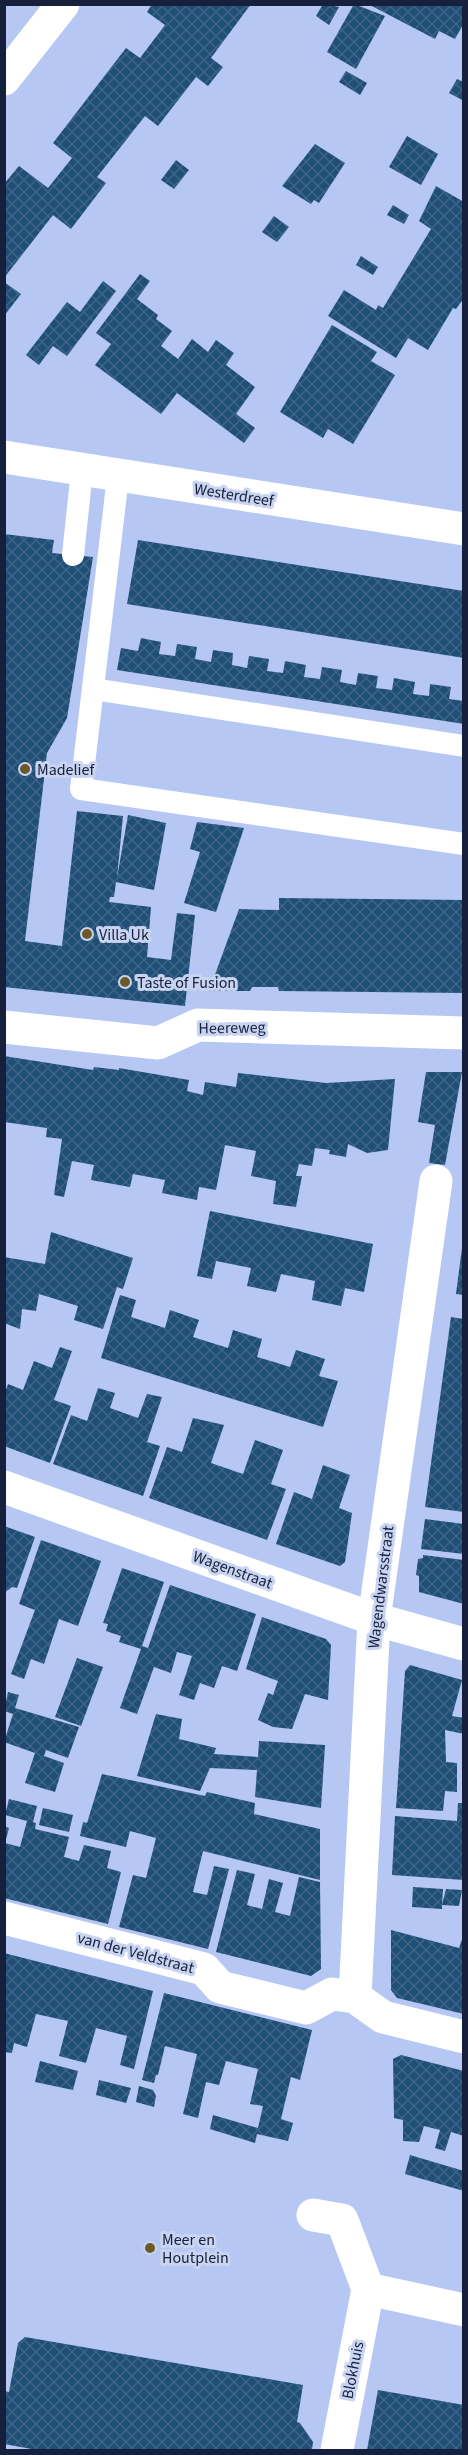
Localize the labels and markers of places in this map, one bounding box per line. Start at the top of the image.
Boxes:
place label: Madelief [37,759,95,781]
marker: Madelief [18,762,32,776]
place label: Villa Uk [99,924,149,946]
marker: Villa Uk [80,927,94,941]
place label: Taste of Fusion [137,972,236,994]
marker: Taste of Fusion [118,975,132,989]
place label: Meer en Houtplein [162,2229,229,2269]
marker: Meer en Houtplein [143,2241,157,2255]

